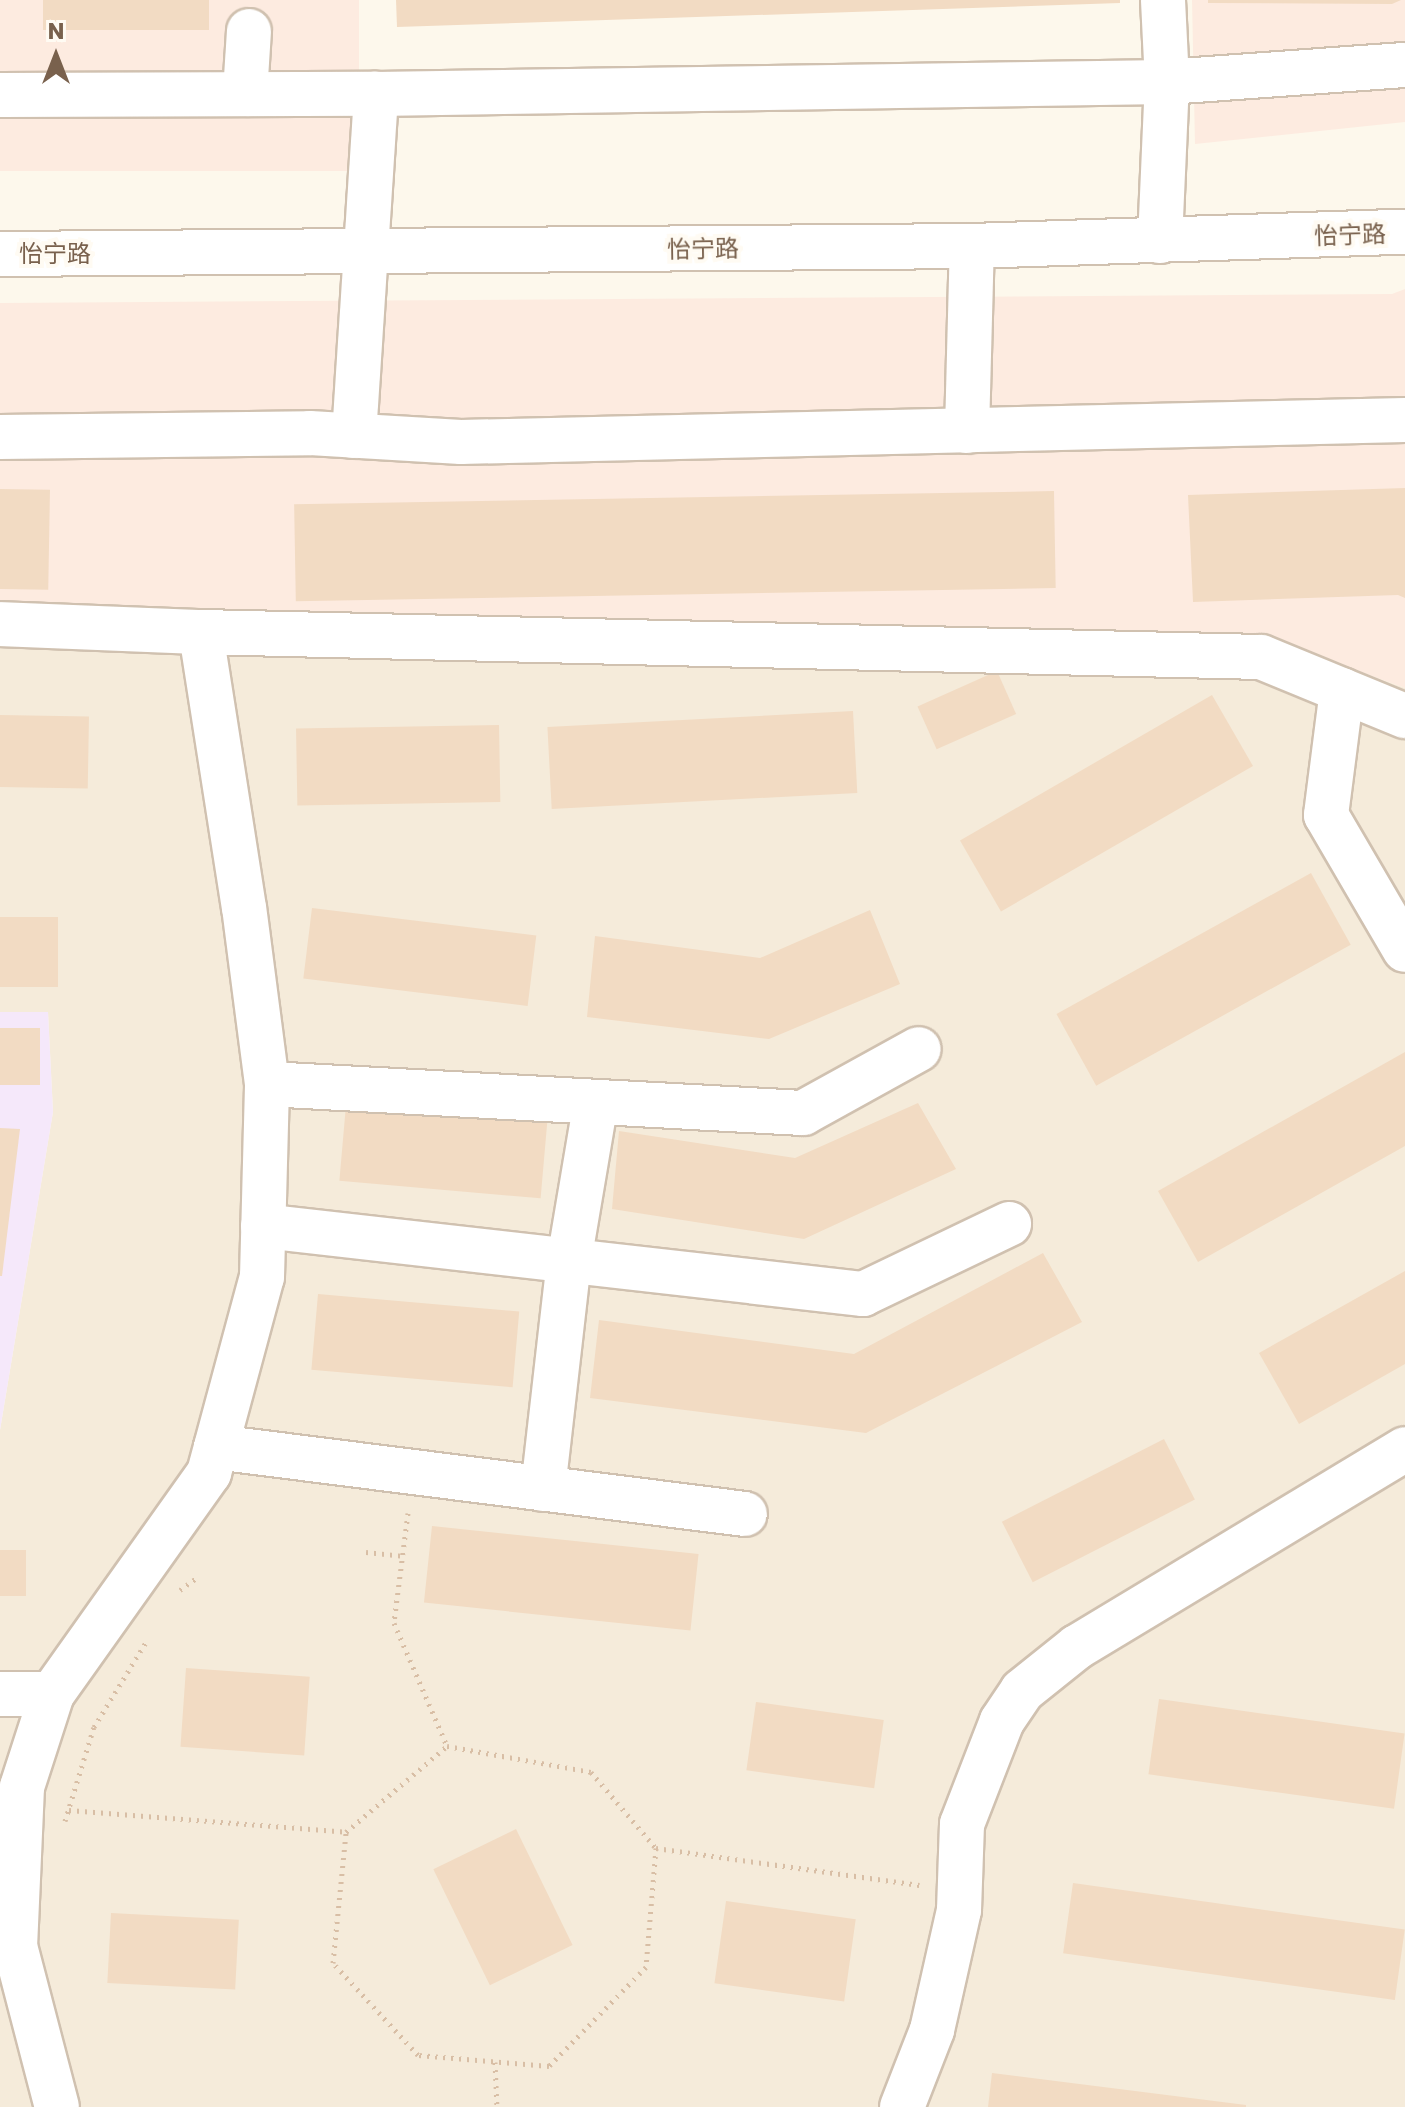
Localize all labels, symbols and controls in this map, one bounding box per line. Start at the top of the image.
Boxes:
north arrow [16,16,96,96]
text: N [48,16,64,47]
street label: 怡宁路 [1314,219,1386,251]
street label: 怡宁路 [667,234,739,264]
street label: 怡宁路 [19,240,91,268]

